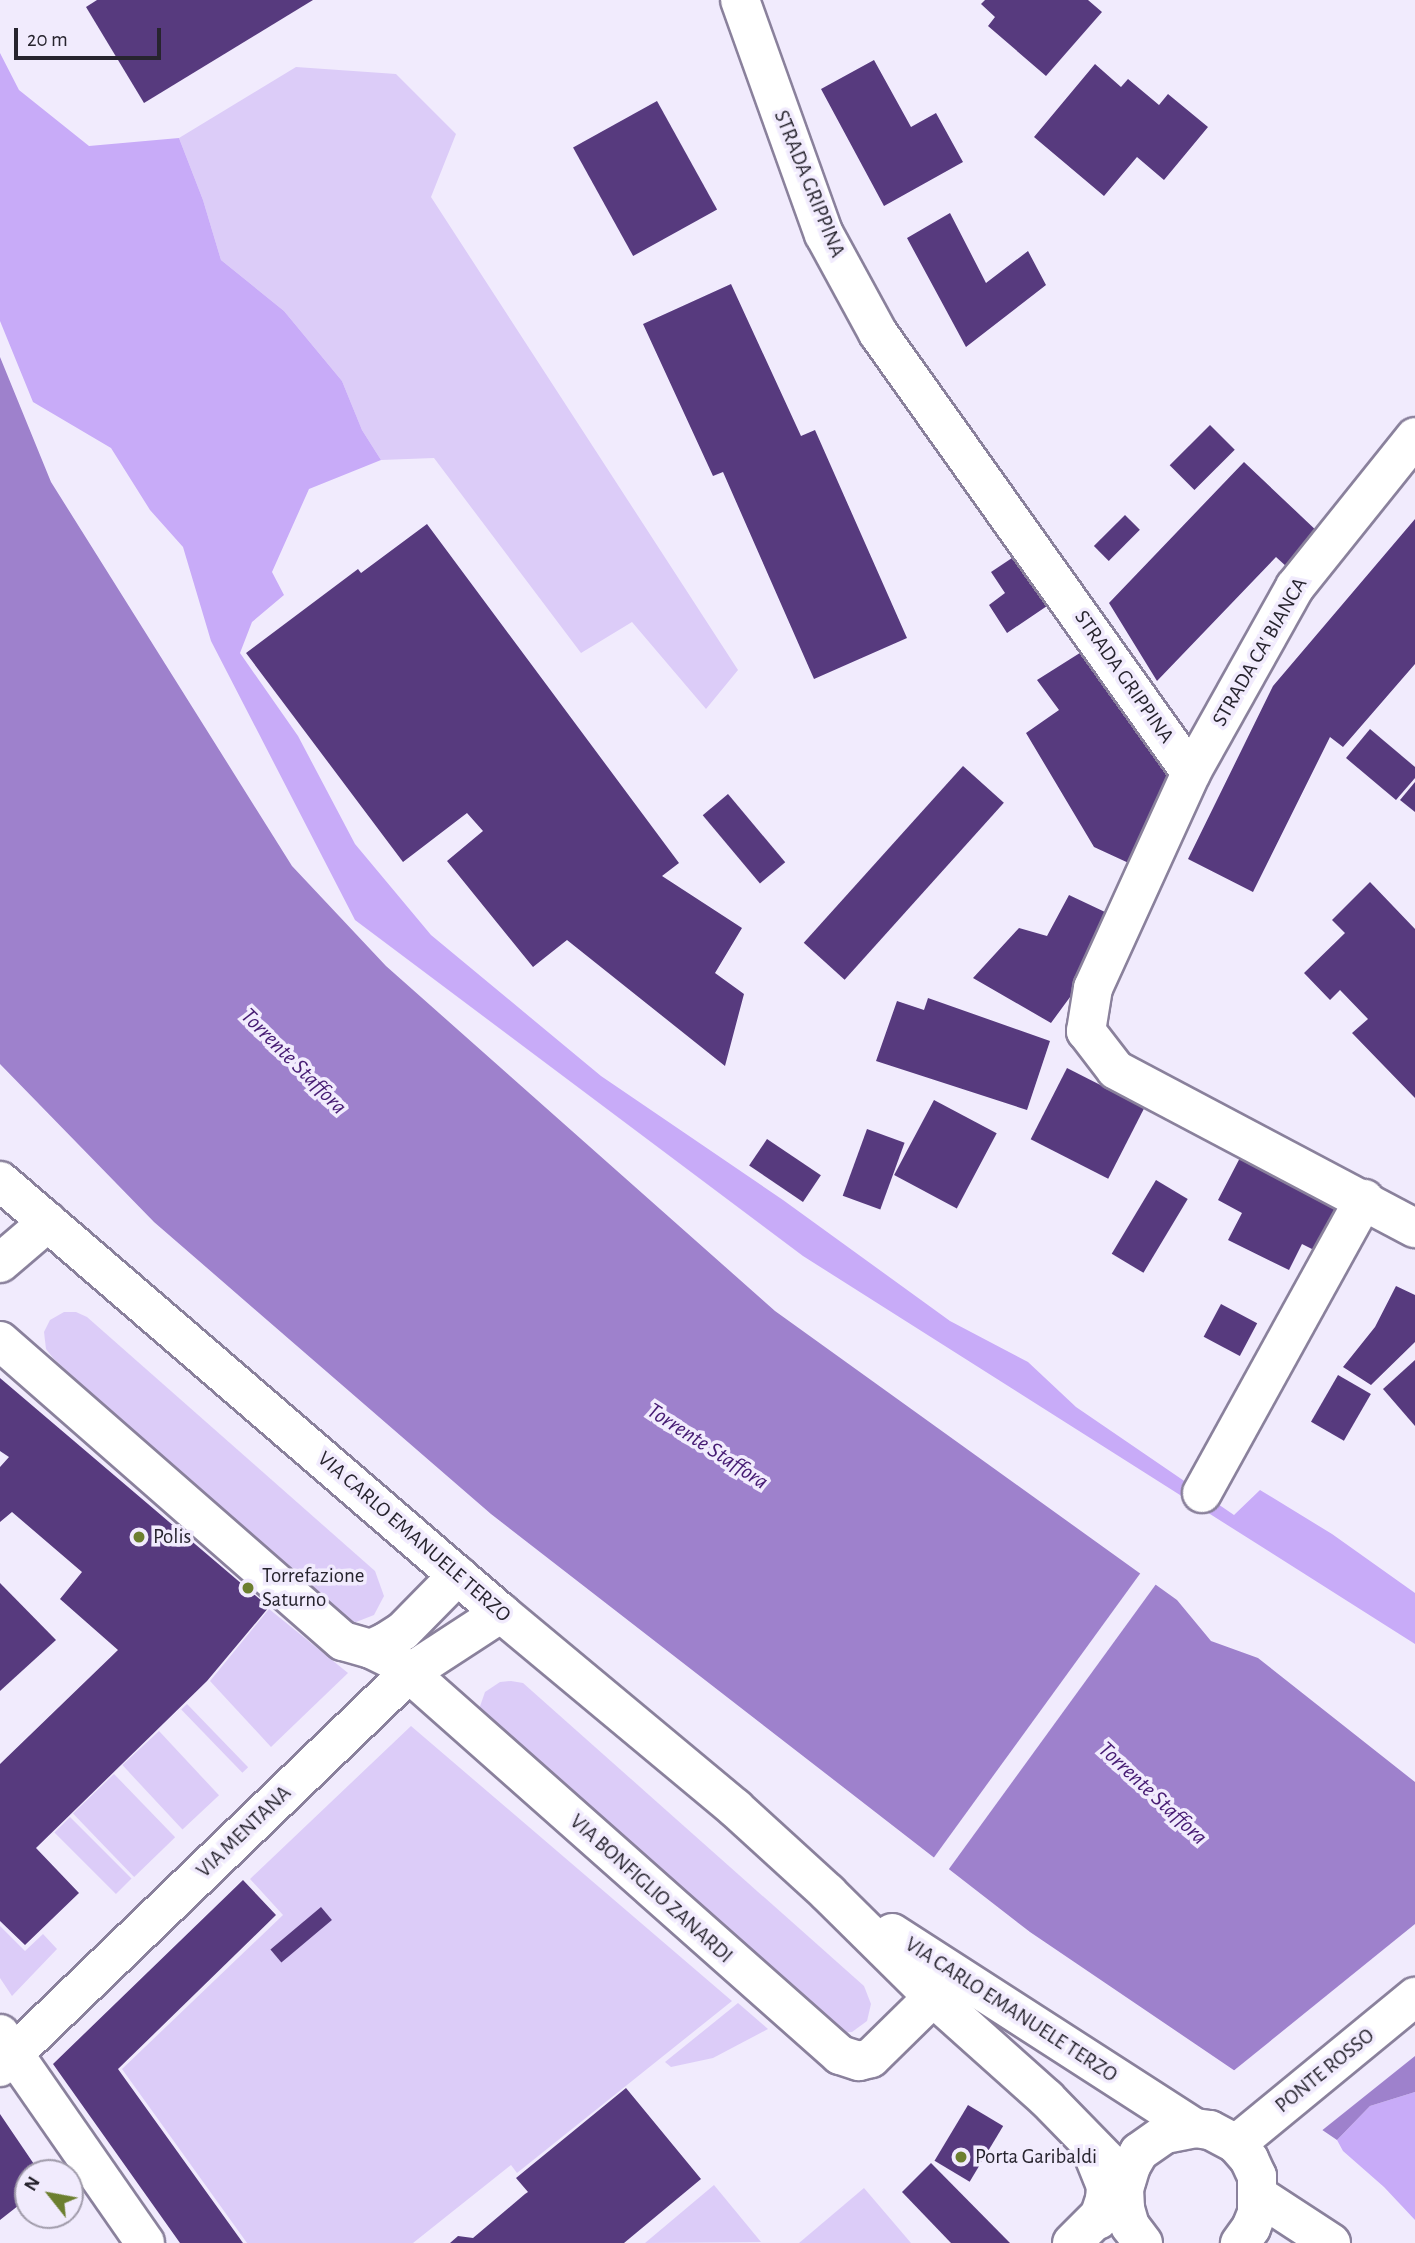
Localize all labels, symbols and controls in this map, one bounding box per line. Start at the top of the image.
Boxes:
scale bar [18,14,164,58]
text: 20 m [27,29,68,50]
street label: STRADA GRIPPINA [768,107,850,261]
street label: STRADA CA' BIANCA [1207,573,1313,731]
street label: STRADA GRIPPINA [1069,606,1179,748]
water label: Torrente Staffora [234,1003,352,1121]
water label: Torrente Staffora [641,1397,773,1497]
street label: VIA CARLO EMANUELE TERZO [312,1446,516,1628]
place label: Polis [153,1524,191,1550]
marker: Polis [131,1529,147,1545]
place label: Torrefazione Saturno [262,1563,364,1613]
marker: Torrefazione Saturno [240,1580,256,1596]
water label: Torrente Staffora [1092,1736,1212,1852]
street label: VIA MENTANA [192,1781,296,1883]
street label: VIA BONFIGLIO ZANARDI [564,1809,738,1969]
street label: VIA CARLO EMANUELE TERZO [900,1932,1122,2088]
street label: PONTE ROSSO [1270,2023,1380,2119]
place label: Porta Garibaldi [975,2144,1097,2170]
marker: Porta Garibaldi [953,2149,969,2165]
north arrow [14,2159,84,2229]
text: N [21,2173,44,2195]

